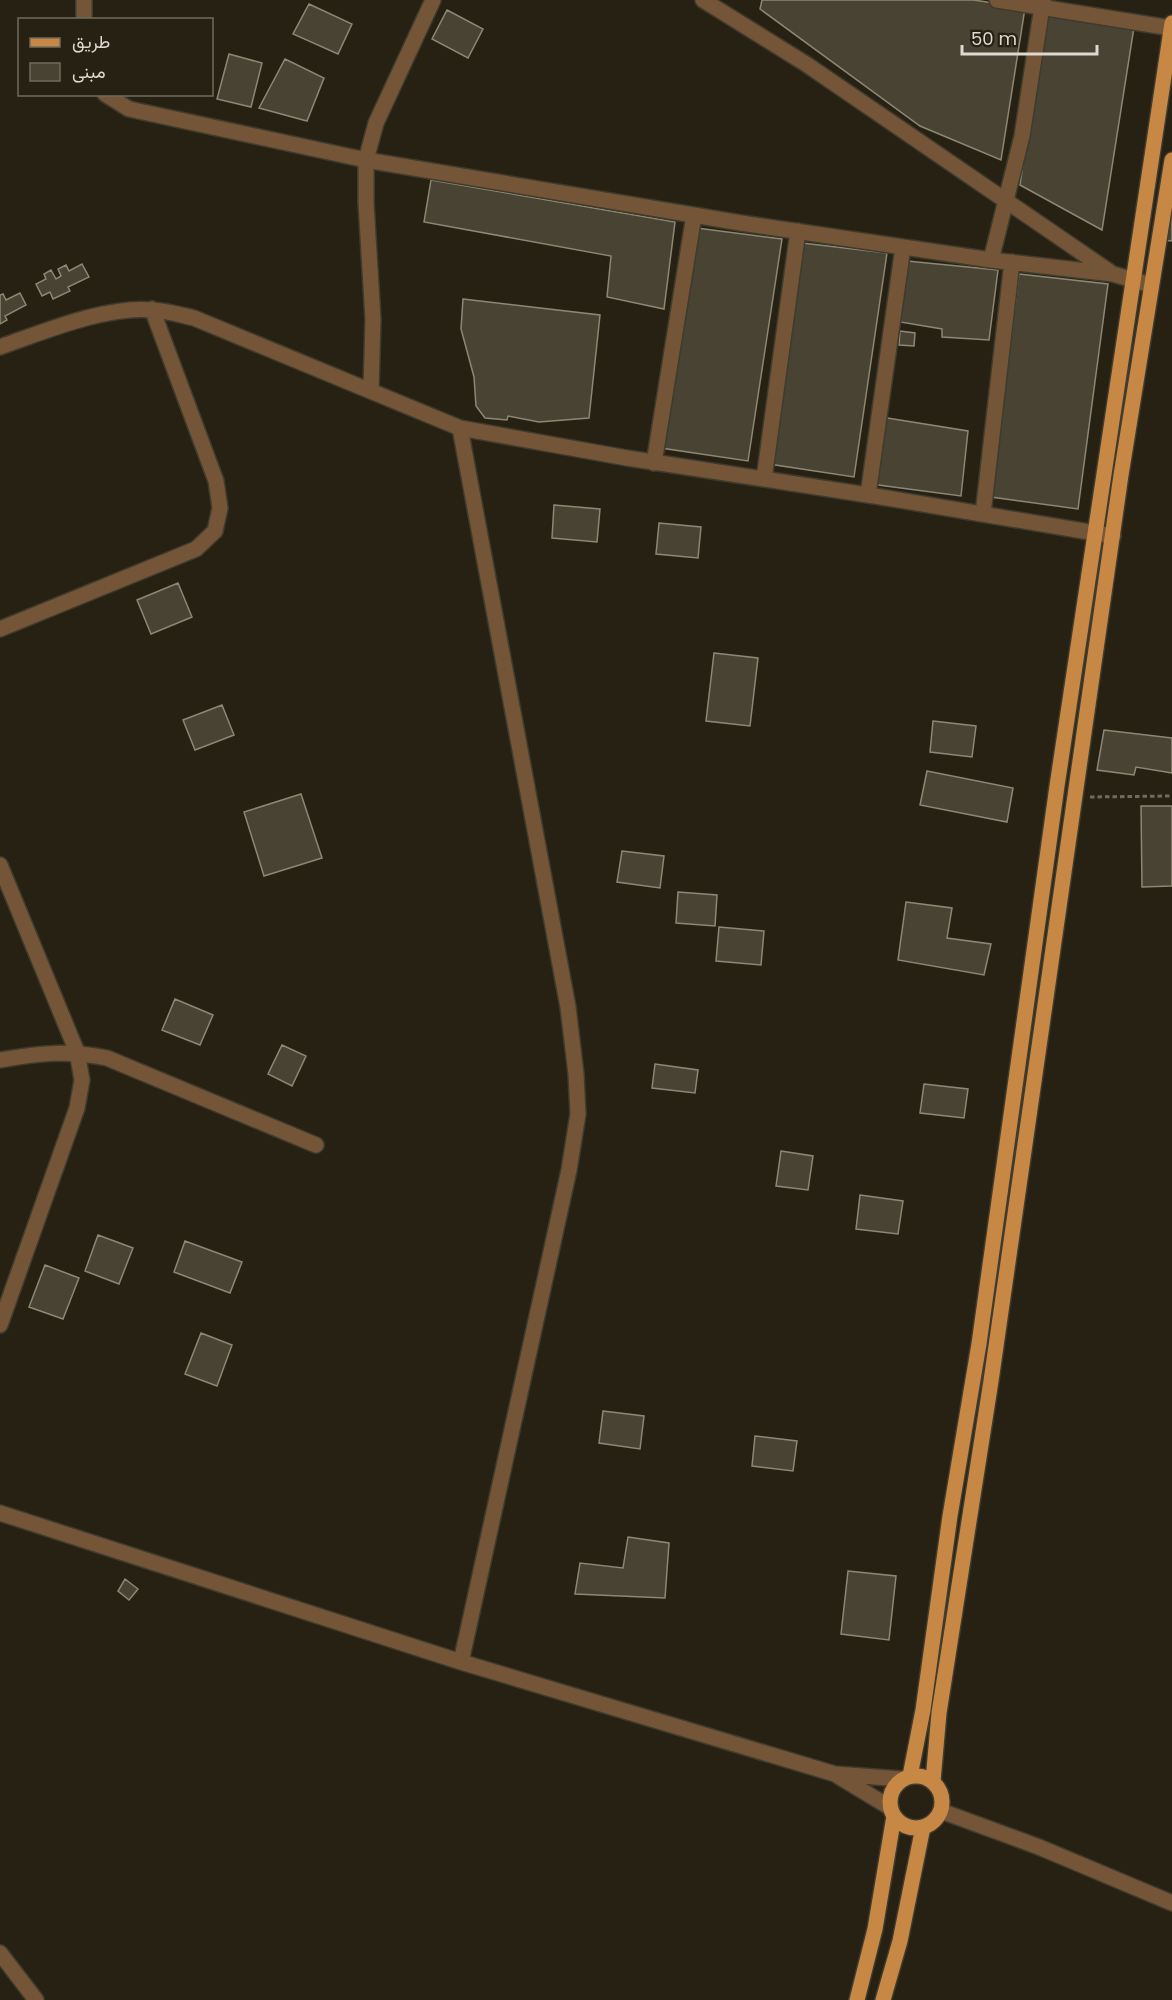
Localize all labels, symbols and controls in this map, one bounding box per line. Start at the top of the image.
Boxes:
legend [18,18,213,96]
scale bar [962,18,1097,56]
text: 50 m [971,26,1017,51]
text: طريق [72,29,110,54]
text: مبنى [72,59,106,84]

